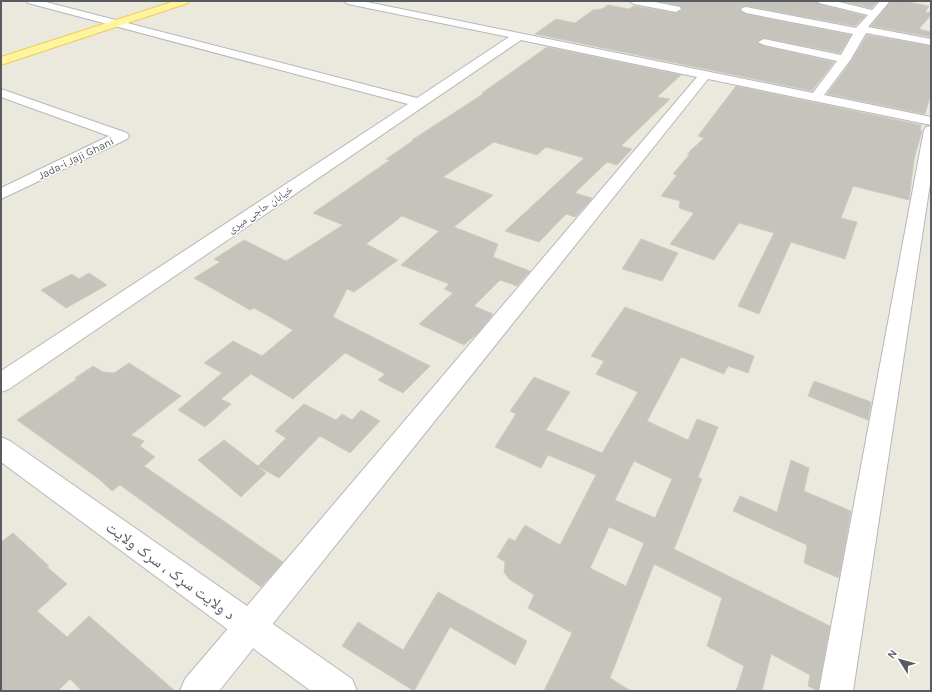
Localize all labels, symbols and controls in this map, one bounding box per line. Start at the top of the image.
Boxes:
street label: Jada-i Jaji Ghani [36,135,116,182]
street label: خیابان حاجی میری [225,183,295,236]
street label: د ولایت سړک ، سرک ولایت [102,517,239,624]
north arrow [880,640,920,680]
text: N [885,647,900,661]

